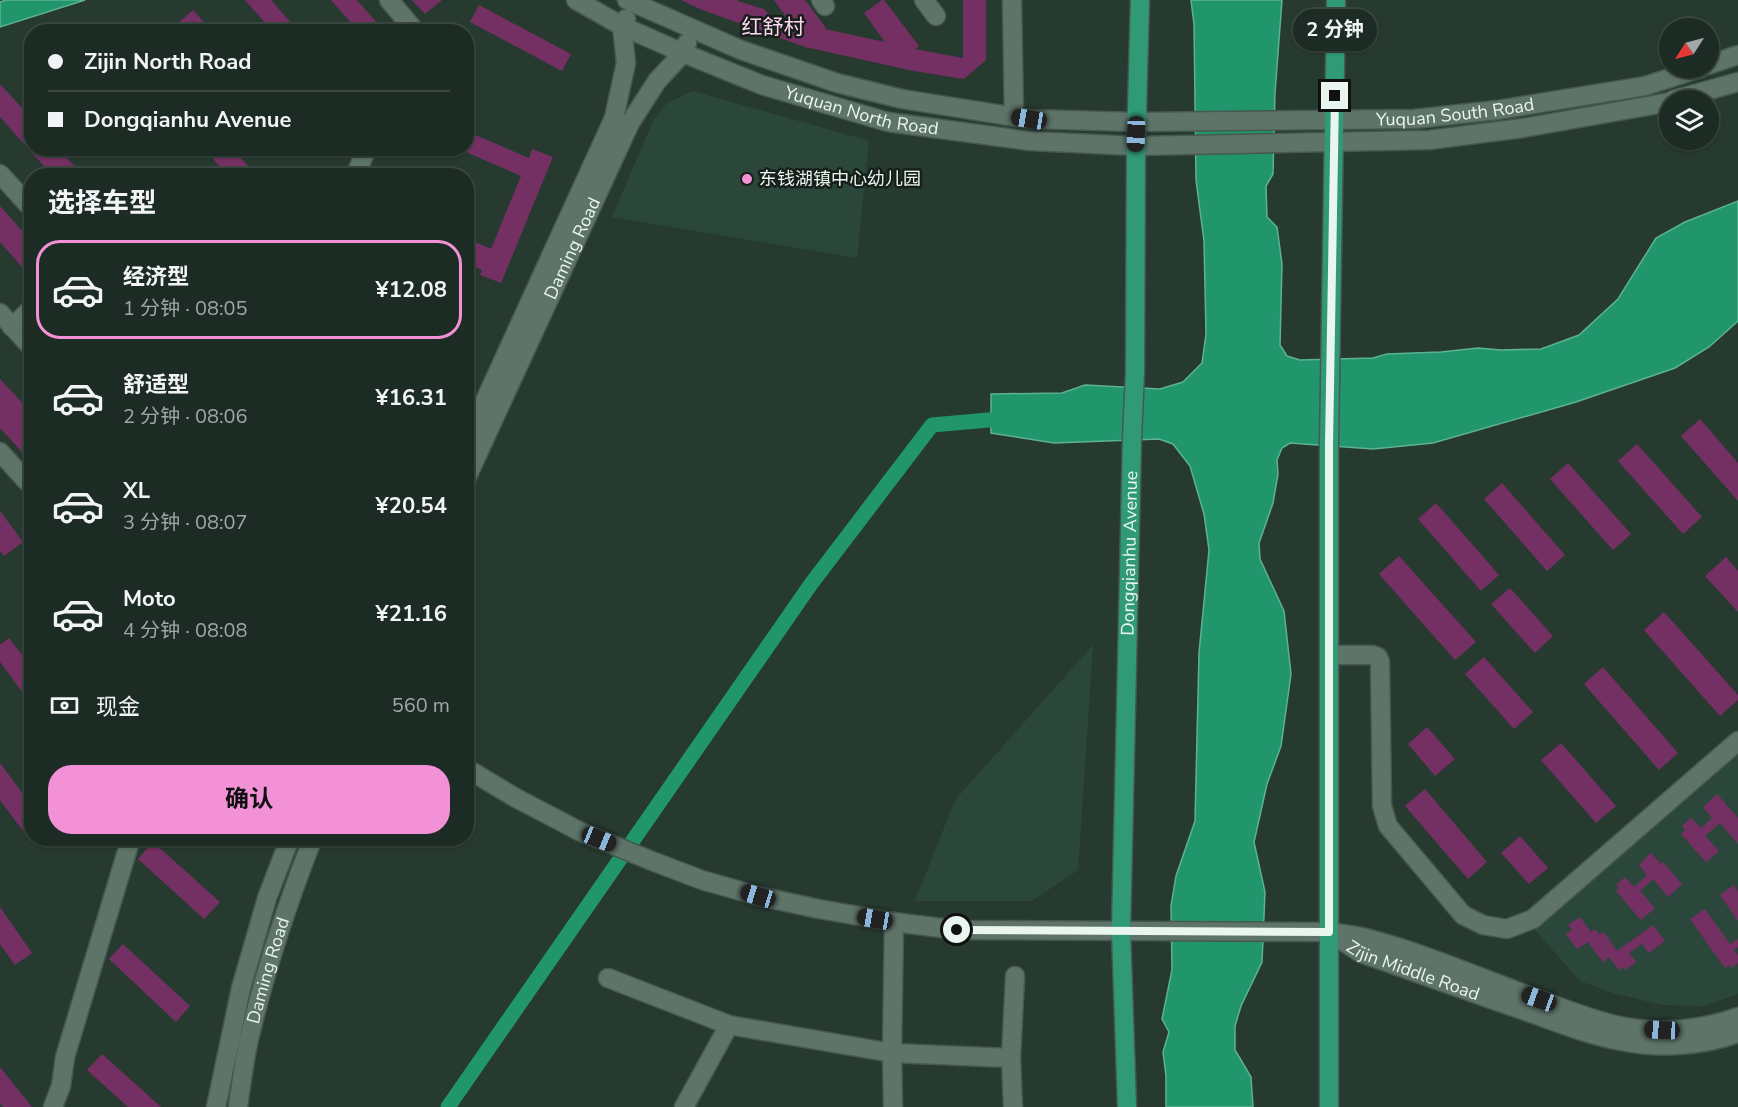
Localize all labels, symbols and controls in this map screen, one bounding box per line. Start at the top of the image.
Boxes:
callout: 2 分钟 [1293,9,1377,51]
district label: 红舒村 [742,13,805,41]
text: 2 分钟 [1306,16,1364,43]
north arrow [1659,18,1719,78]
map controls [1659,18,1719,150]
text: Zijin North Road [84,47,251,77]
street label: Yuquan North Road [781,80,940,141]
route end [1321,82,1348,109]
button: layers [1659,90,1719,150]
street label: Yuquan South Road [1375,92,1536,131]
text: Dongqianhu Avenue [84,105,291,135]
car [1010,107,1048,131]
car [1126,116,1146,152]
place label: 东钱湖镇中心幼儿园 [759,167,921,191]
marker: 东钱湖镇中心幼儿园 [740,172,754,186]
text: 选择车型 [48,185,156,222]
street label: Daming Road [538,193,606,303]
text: 经济型 [123,262,189,292]
icon: car [51,263,105,317]
text: ¥12.08 [376,275,447,305]
text: 1 分钟 · 08:05 [123,295,248,322]
text: 舒适型 [123,370,189,400]
icon: car [51,371,105,425]
text: ¥16.31 [376,383,447,413]
text: 2 分钟 · 08:06 [123,403,248,430]
street label: Dongqianhu Avenue [1116,470,1143,636]
text: XL [123,476,150,506]
icon: car [51,479,105,533]
text: ¥20.54 [376,491,447,521]
text: 3 分钟 · 08:07 [123,509,248,536]
text: Moto [123,584,176,614]
icon: car [51,587,105,641]
text: ¥21.16 [376,599,447,629]
text: 4 分钟 · 08:08 [123,617,248,644]
icon: cash [48,689,81,722]
text: 现金 [96,692,140,722]
text: 560 m [392,692,450,719]
button: 确认 [48,765,450,834]
car [579,824,619,854]
car [738,882,778,910]
car [856,907,894,931]
street label: Daming Road [241,914,295,1026]
route start [943,916,970,943]
street label: Zijin Middle Road [1342,935,1483,1006]
car [1519,984,1559,1014]
car [1644,1020,1680,1040]

